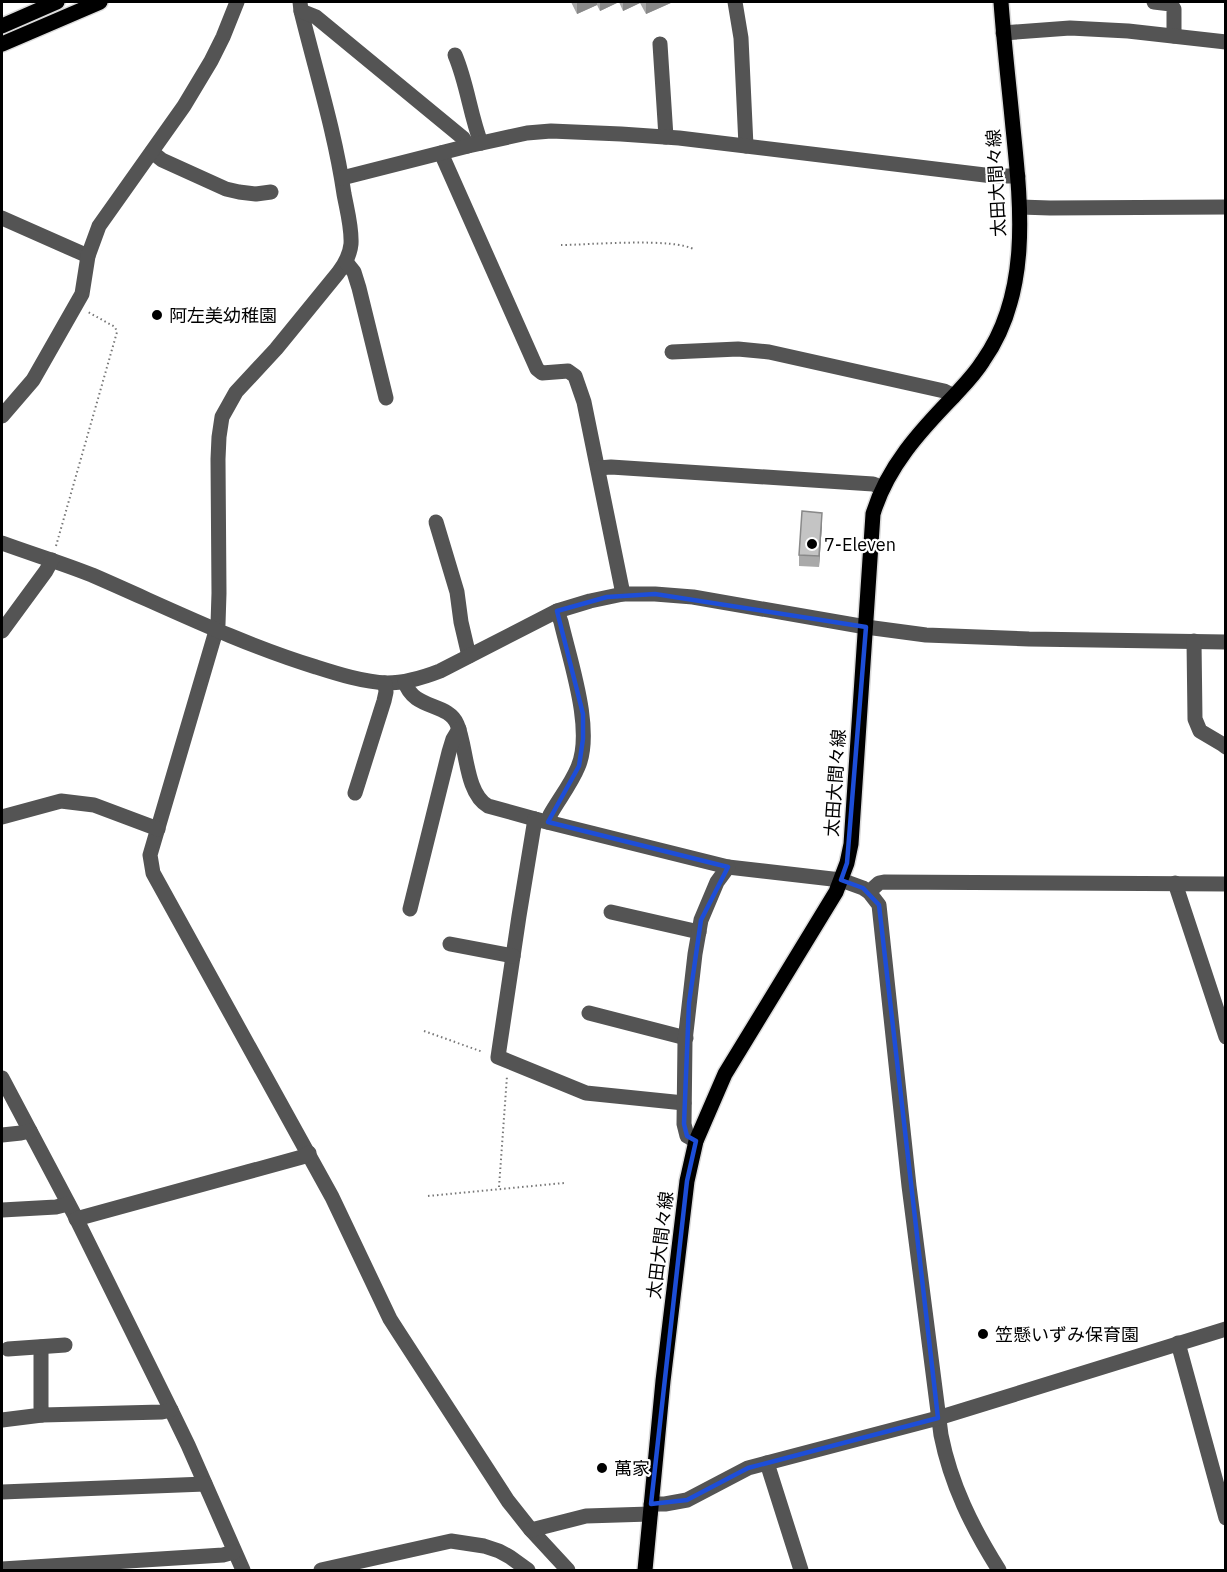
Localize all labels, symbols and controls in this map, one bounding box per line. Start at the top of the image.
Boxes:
street label: 太田大間々線 [982,128,1010,238]
place label: 阿左美幼稚園 [169,304,277,327]
marker: 阿左美幼稚園 [150,308,164,322]
place label: 7-Eleven [824,533,896,556]
marker: 7-Eleven [805,537,819,551]
street label: 太田大間々線 [820,728,850,838]
street label: 太田大間々線 [642,1190,678,1300]
place label: 笠懸いずみ保育園 [995,1323,1139,1346]
marker: 笠懸いずみ保育園 [976,1327,990,1341]
place label: 萬家 [614,1457,650,1480]
marker: 萬家 [595,1461,609,1475]

